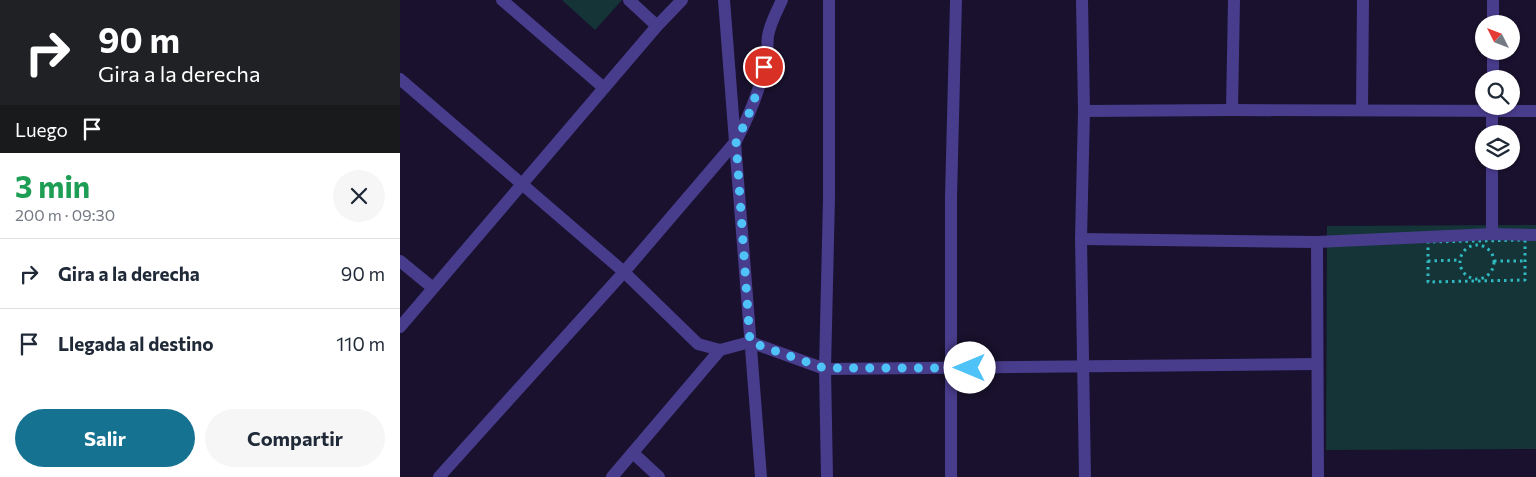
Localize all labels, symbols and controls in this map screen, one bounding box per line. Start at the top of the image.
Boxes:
north arrow [1475,15,1520,60]
map controls [1475,15,1520,170]
text: 90 m [98,17,180,60]
icon: right [15,20,80,85]
pin [743,46,785,88]
icon: arrive [750,53,778,81]
text: Gira a la derecha [98,60,260,87]
button: search [1475,70,1520,115]
icon: arrive [78,115,106,143]
text: Luego [15,118,68,141]
button: layers [1475,125,1520,170]
text: 3 min [15,167,90,204]
button: close [333,170,385,222]
text: 200 m · 09:30 [15,205,115,224]
icon: right [15,260,43,288]
text: Gira a la derecha [58,262,200,285]
text: 90 m [341,262,385,285]
icon: arrive [15,330,43,358]
text: Llegada al destino [58,332,214,355]
text: 110 m [336,332,385,355]
position arrow [943,341,995,393]
button: Salir [15,409,195,467]
button: Compartir [205,409,385,467]

